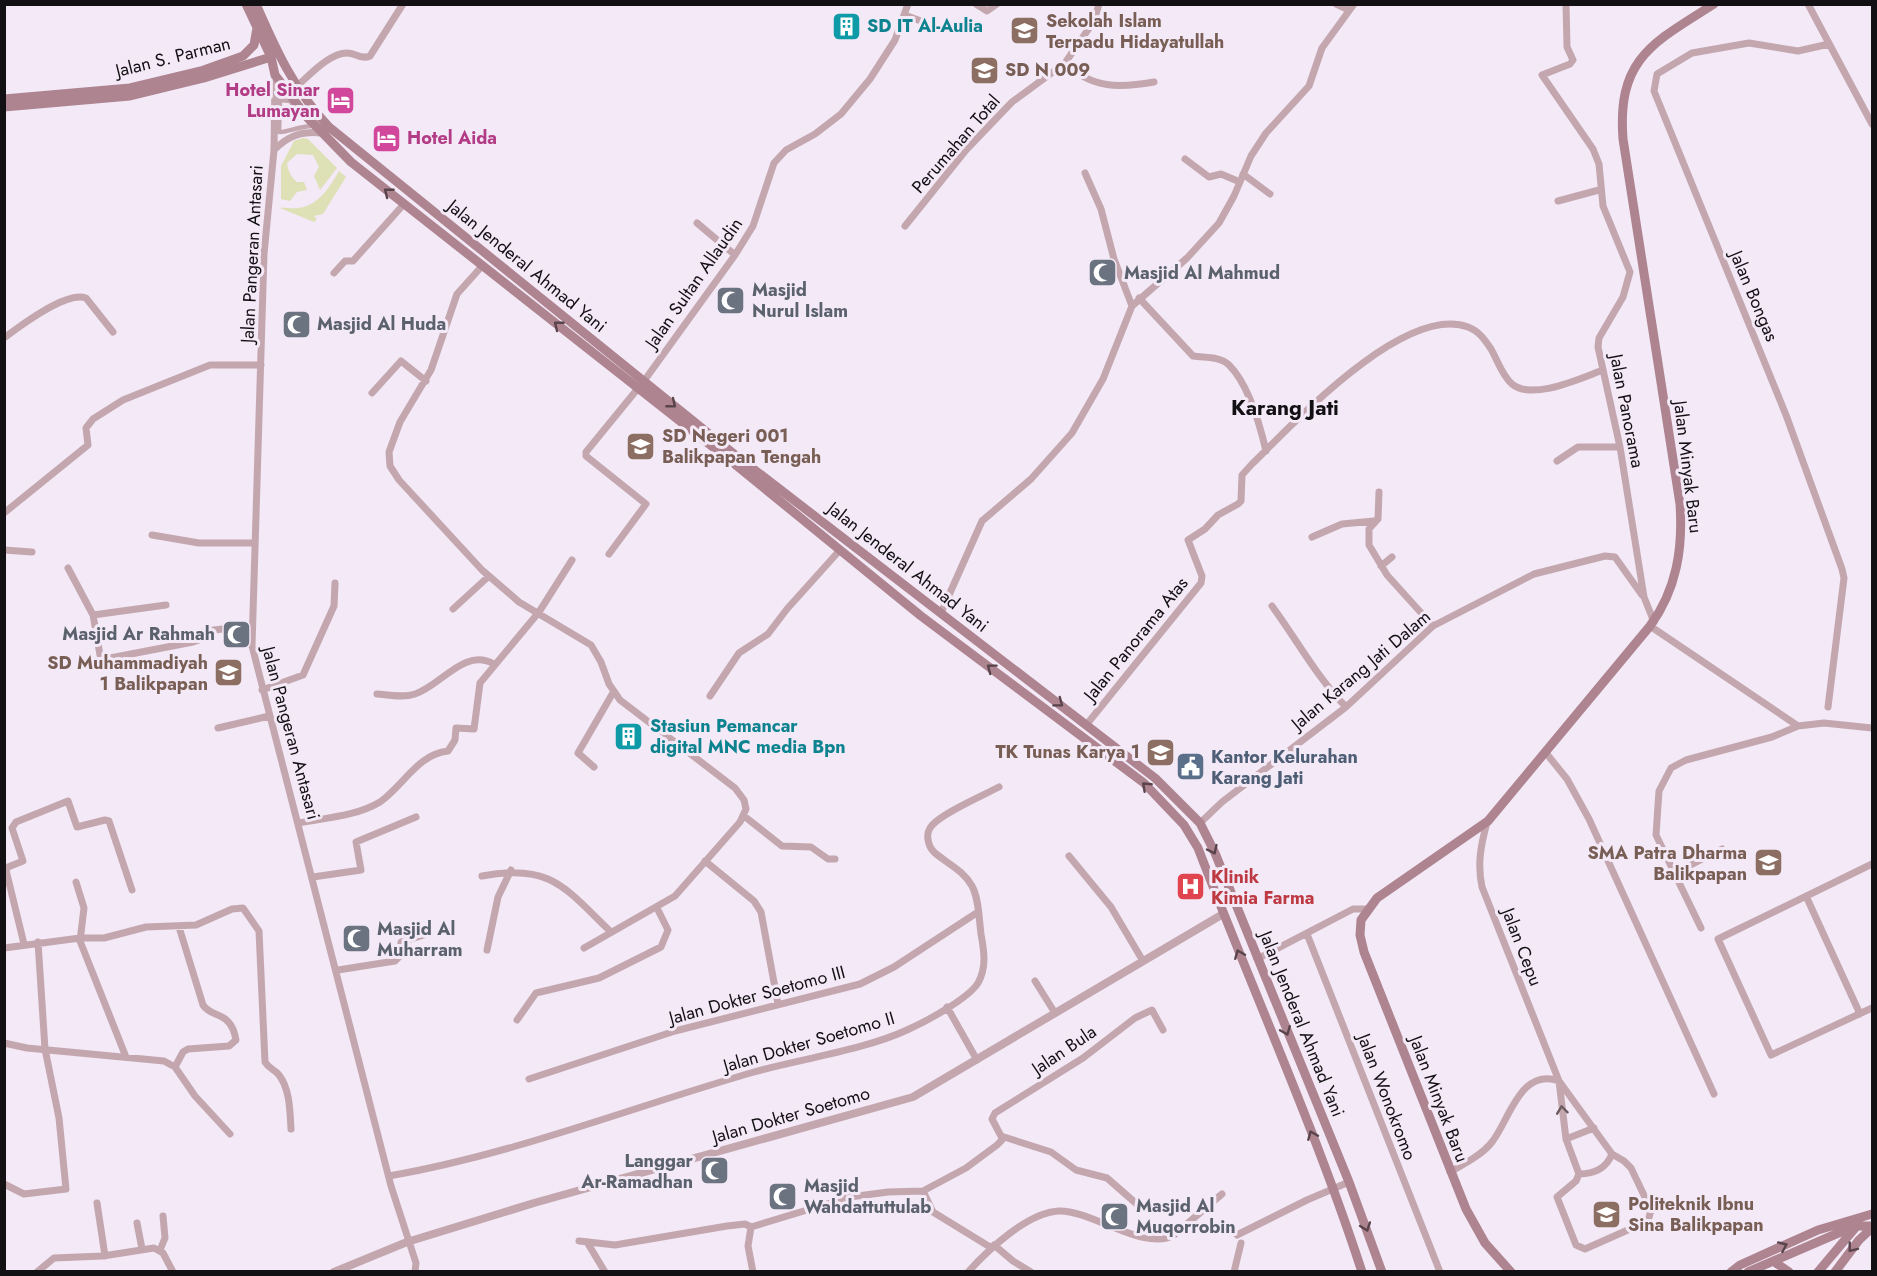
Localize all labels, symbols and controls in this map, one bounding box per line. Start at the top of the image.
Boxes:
place label: Sekolah Islam Terpadu Hidayatullah [1046,8,1224,55]
building icon: SD IT Al-Aulia [830,10,862,42]
place label: SD IT Al-Aulia [867,13,983,39]
school or university icon: Sekolah Islam Terpadu Hidayatullah [1009,15,1041,47]
street label: Jalan S. Parman [111,30,233,84]
school or university icon: SD N 009 [968,54,1000,86]
place label: SD N 009 [1005,57,1090,83]
place label: Hotel Sinar Lumayan [225,77,321,124]
hotel icon: Hotel Sinar Lumayan [325,84,357,116]
street label: Perumahan Total [906,89,1006,199]
hotel icon: Hotel Aida [370,122,402,154]
place label: Hotel Aida [407,125,497,151]
street label: Jalan Pangeran Antasari [234,164,270,346]
one-way arrow [384,188,395,199]
street label: Jalan Jenderal Ahmad Yani [440,192,612,339]
street label: Jalan Sultan Allaudin [638,212,749,355]
street label: Jalan Bongas [1722,245,1785,345]
mosque icon: Masjid Al Mahmud [1087,257,1119,289]
place label: Masjid Al Mahmud [1124,260,1280,286]
place label: Masjid Nurul Islam [752,277,848,324]
mosque icon: Masjid Nurul Islam [715,284,747,316]
mosque icon: Masjid Al Huda [280,308,312,340]
place label: Masjid Al Huda [317,311,446,337]
one-way arrow [554,322,565,333]
street label: Jalan Panorama [1603,350,1651,470]
district label: Karang Jati [1231,393,1339,423]
one-way arrow [665,396,676,407]
street label: Jalan Minyak Baru [1667,397,1709,535]
place label: SD Negeri 001 Balikpapan Tengah [662,423,821,470]
school or university icon: SD Negeri 001 Balikpapan Tengah [625,430,657,462]
street label: Jalan Jenderal Ahmad Yani [820,494,994,638]
street label: Jalan Panorama Atas [1077,571,1194,708]
street label: Jalan Karang Jati Dalam [1284,604,1436,737]
mosque icon: Masjid Ar Rahmah [220,618,252,650]
place label: Masjid Ar Rahmah [62,621,215,647]
street label: Jalan Pangeran Antasari [255,642,327,822]
place label: SD Muhammadiyah 1 Balikpapan [47,650,208,697]
school or university icon: SD Muhammadiyah 1 Balikpapan [213,657,245,689]
one-way arrow [987,664,998,675]
one-way arrow [1052,695,1063,706]
place label: Stasiun Pemancar digital MNC media Bpn [650,713,846,760]
building icon: Stasiun Pemancar digital MNC media Bpn [613,720,645,752]
school or university icon: TK Tunas Karya 1 [1145,736,1177,768]
place label: TK Tunas Karya 1 [995,739,1140,765]
place label: Kantor Kelurahan Karang Jati [1211,744,1358,791]
public building icon: Kantor Kelurahan Karang Jati [1174,751,1206,783]
one-way arrow [1143,782,1153,793]
place label: SMA Patra Dharma Balikpapan [1587,840,1747,887]
one-way arrow [1206,843,1218,854]
school or university icon: SMA Patra Dharma Balikpapan [1752,847,1784,879]
place label: Klinik Kimia Farma [1211,864,1314,911]
hospital icon: Klinik Kimia Farma [1174,871,1206,903]
street label: Jalan Cepu [1494,902,1549,990]
place label: Masjid Al Muharram [377,916,463,963]
mosque icon: Masjid Al Muharram [340,923,372,955]
street label: Jalan Jenderal Ahmad Yani [1252,925,1351,1121]
one-way arrow [1234,949,1246,960]
street label: Jalan Dokter Soetomo III [664,959,848,1032]
street label: Jalan Dokter Soetomo II [718,1005,898,1079]
street label: Jalan Bula [1025,1019,1101,1082]
one-way arrow [1279,1024,1291,1035]
street label: Jalan Wonokromo [1350,1028,1423,1164]
street label: Jalan Minyak Baru [1402,1030,1475,1166]
street label: Jalan Dokter Soetomo [707,1080,873,1150]
one-way arrow [1557,1106,1569,1115]
one-way arrow [1307,1130,1319,1141]
place label: Langgar Ar-Ramadhan [580,1148,694,1195]
mosque icon: Langgar Ar-Ramadhan [698,1155,730,1187]
place label: Masjid Wahdattuttulab [804,1173,931,1220]
mosque icon: Masjid Wahdattuttulab [767,1180,799,1212]
place label: Politeknik Ibnu Sina Balikpapan [1628,1191,1764,1238]
place label: Masjid Al Muqorrobin [1136,1193,1236,1240]
school or university icon: Politeknik Ibnu Sina Balikpapan [1591,1198,1623,1230]
mosque icon: Masjid Al Muqorrobin [1099,1200,1131,1232]
one-way arrow [1358,1221,1371,1232]
one-way arrow [1777,1241,1788,1253]
one-way arrow [1849,1242,1860,1253]

